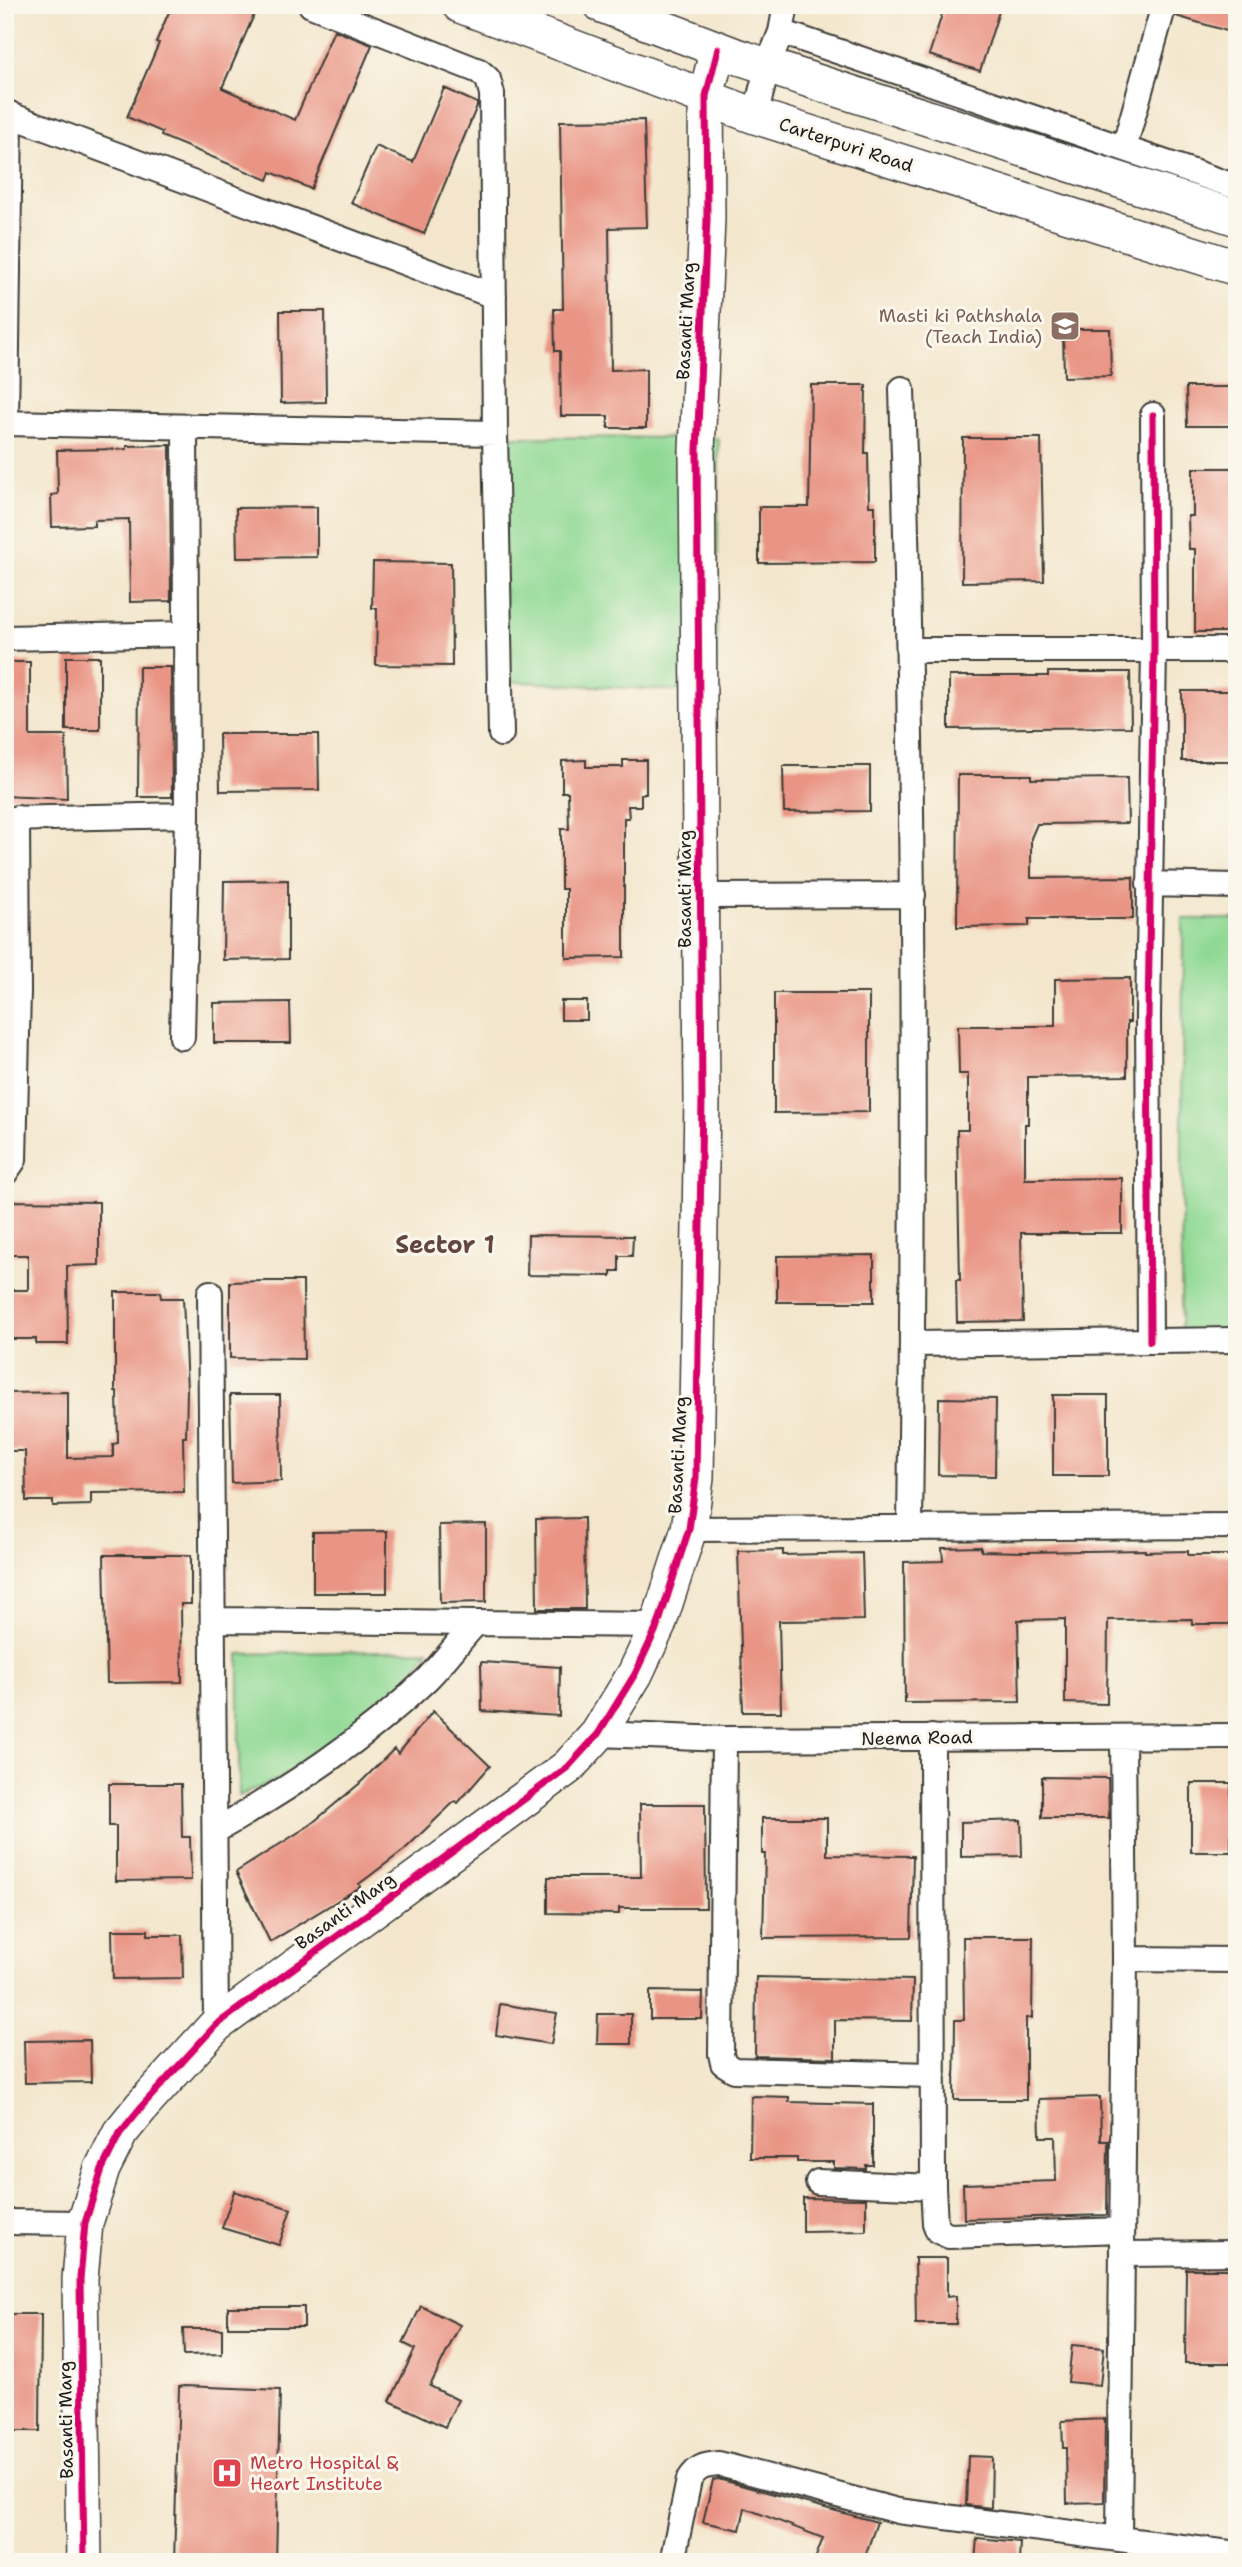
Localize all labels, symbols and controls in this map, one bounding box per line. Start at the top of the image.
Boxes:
street label: Carterpuri Road [776,112,916,178]
street label: Basanti Marg [671,261,701,381]
place label: Masti ki Pathshala (Teach India) [879,304,1042,349]
school or university icon: Masti ki Pathshala (Teach India) [1048,309,1082,343]
street label: Basanti Marg [673,830,697,948]
district label: Sector 1 [395,1229,495,1261]
street label: Basanti Marg [663,1395,693,1515]
street label: Neema Road [861,1725,973,1751]
street label: Basanti Marg [290,1867,400,1955]
street label: Basanti Marg [53,2361,79,2479]
place label: Metro Hospital & Heart Institute [250,2451,399,2496]
hospital icon: Metro Hospital & Heart Institute [210,2456,244,2490]

